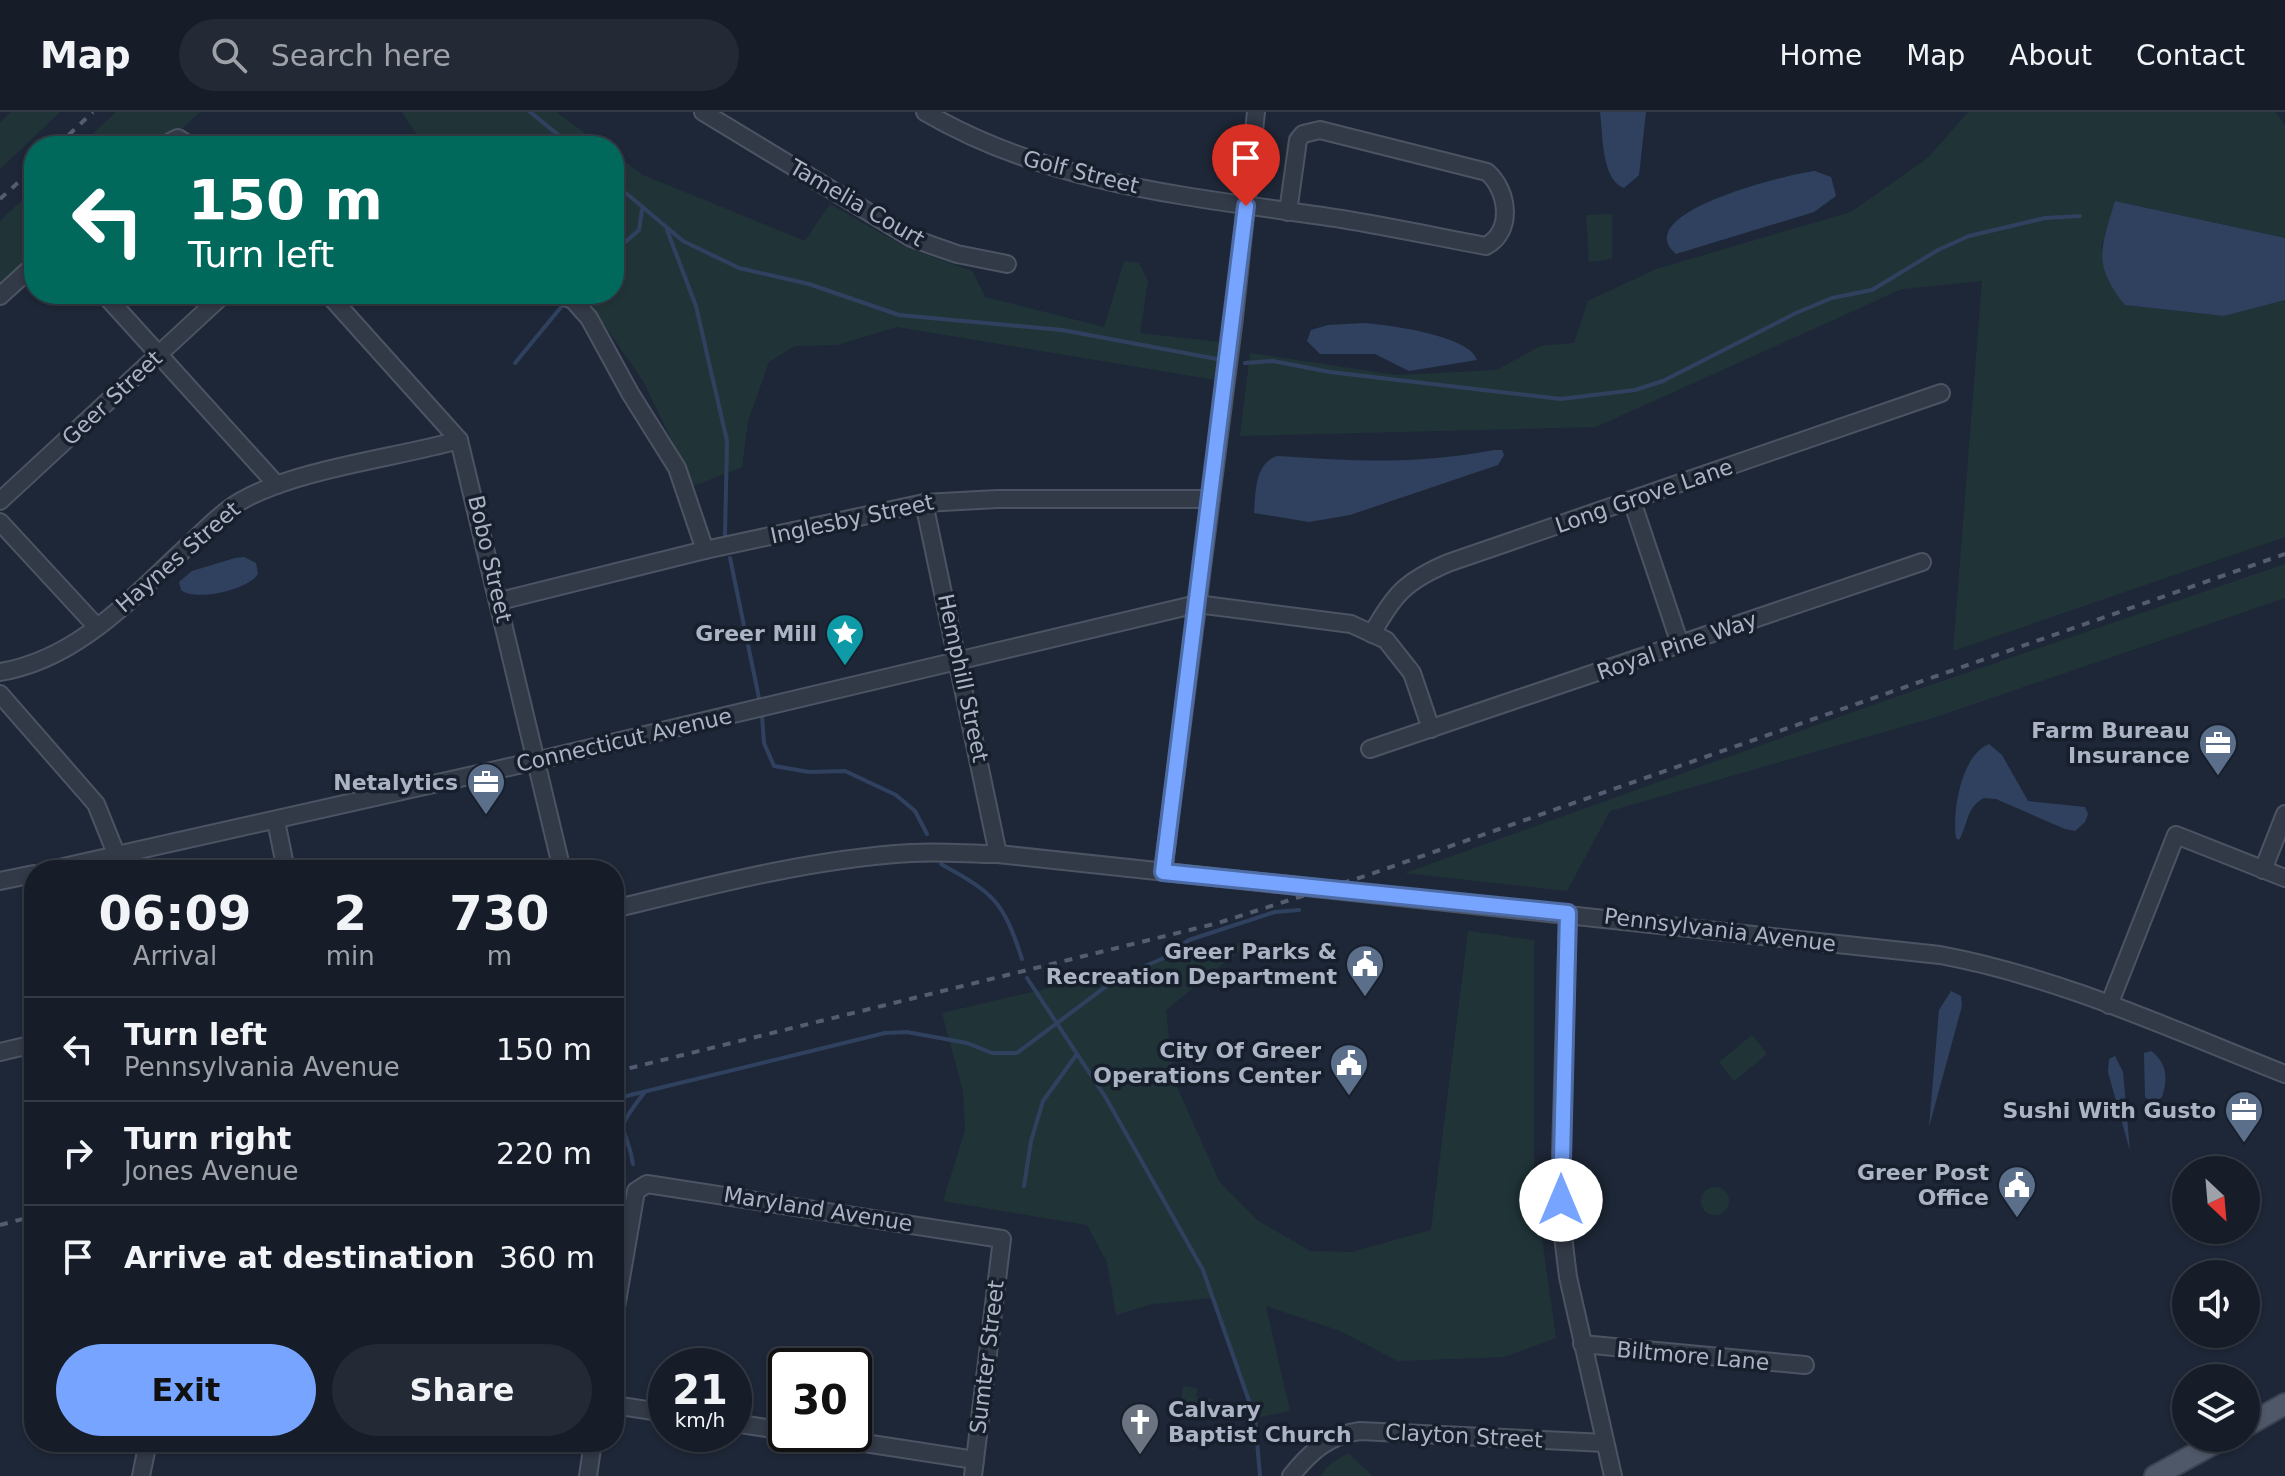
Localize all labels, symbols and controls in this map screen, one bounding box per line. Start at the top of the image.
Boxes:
search box [179,19,739,91]
text: Map [40,33,131,77]
icon: search [207,33,251,77]
text: Search here [271,38,451,73]
text: Home [1779,39,1862,72]
text: Map [1906,39,1965,72]
text: About [2009,39,2092,72]
text: Contact [2136,39,2245,72]
pin [1212,124,1280,206]
icon: arrive [1224,136,1268,180]
street label: Golf Street [1021,146,1142,199]
street label: Tamelia Court [784,154,929,252]
text: 150 m [188,167,383,232]
icon: left [56,168,160,272]
text: Turn left [188,234,334,275]
street label: Geer Street [57,345,167,450]
street label: Long Grove Lane [1552,454,1736,538]
street label: Inglesby Street [768,489,936,549]
street label: Bobo Street [463,493,517,625]
street label: Haynes Street [111,496,245,618]
street label: Hemphill Street [933,591,993,765]
street label: Royal Pine Way [1594,607,1760,685]
place icon: Greer Mill [824,612,866,667]
place label: Greer Mill [695,621,817,646]
street label: Connecticut Avenue [514,703,734,777]
place label: Farm Bureau Insurance [2031,718,2190,768]
office icon: Farm Bureau Insurance [2197,722,2239,777]
office icon: Netalytics [465,761,507,816]
place label: Netalytics [333,770,458,795]
text: 06:09 [98,885,251,941]
text: 2 [334,885,367,941]
text: 730 [449,885,549,941]
street label: Pennsylvania Avenue [1603,903,1837,957]
place label: Greer Parks & Recreation Department [1046,939,1337,989]
text: Arrival [133,941,217,971]
text: min [326,941,375,971]
text: m [487,941,512,971]
public building icon: Greer Parks & Recreation Department [1344,943,1386,998]
text: Turn left [124,1017,267,1052]
icon: left [56,1027,100,1071]
text: 150 m [496,1032,592,1067]
place label: City Of Greer Operations Center [1093,1038,1321,1088]
public building icon: City Of Greer Operations Center [1328,1042,1370,1097]
text: Pennsylvania Avenue [124,1052,400,1082]
office icon: Sushi With Gusto [2223,1089,2265,1144]
place label: Sushi With Gusto [2002,1098,2216,1123]
text: Turn right [124,1121,291,1156]
icon: right [56,1131,100,1175]
text: 220 m [496,1136,592,1171]
text: Jones Avenue [124,1156,298,1186]
north arrow [2172,1156,2260,1244]
map controls [2172,1156,2260,1452]
position arrow [1519,1158,1603,1242]
place label: Greer Post Office [1857,1160,1989,1210]
public building icon: Greer Post Office [1996,1164,2038,1219]
street label: Maryland Avenue [722,1182,914,1236]
icon: arrive [56,1235,100,1279]
text: Arrive at destination [124,1240,475,1275]
text: 360 m [499,1240,595,1275]
button: sound [2172,1260,2260,1348]
street label: Sumter Street [965,1278,1009,1435]
street label: Biltmore Lane [1616,1337,1770,1375]
button: Exit [56,1344,316,1436]
button: Share [332,1344,592,1436]
speed limit sign: 30 [768,1348,872,1452]
button: layers [2172,1364,2260,1452]
text: 21 [672,1367,728,1413]
place label: Calvary Baptist Church [1168,1397,1352,1447]
church icon: Calvary Baptist Church [1119,1401,1161,1456]
text: km/h [675,1408,725,1432]
street label: Clayton Street [1385,1419,1544,1453]

